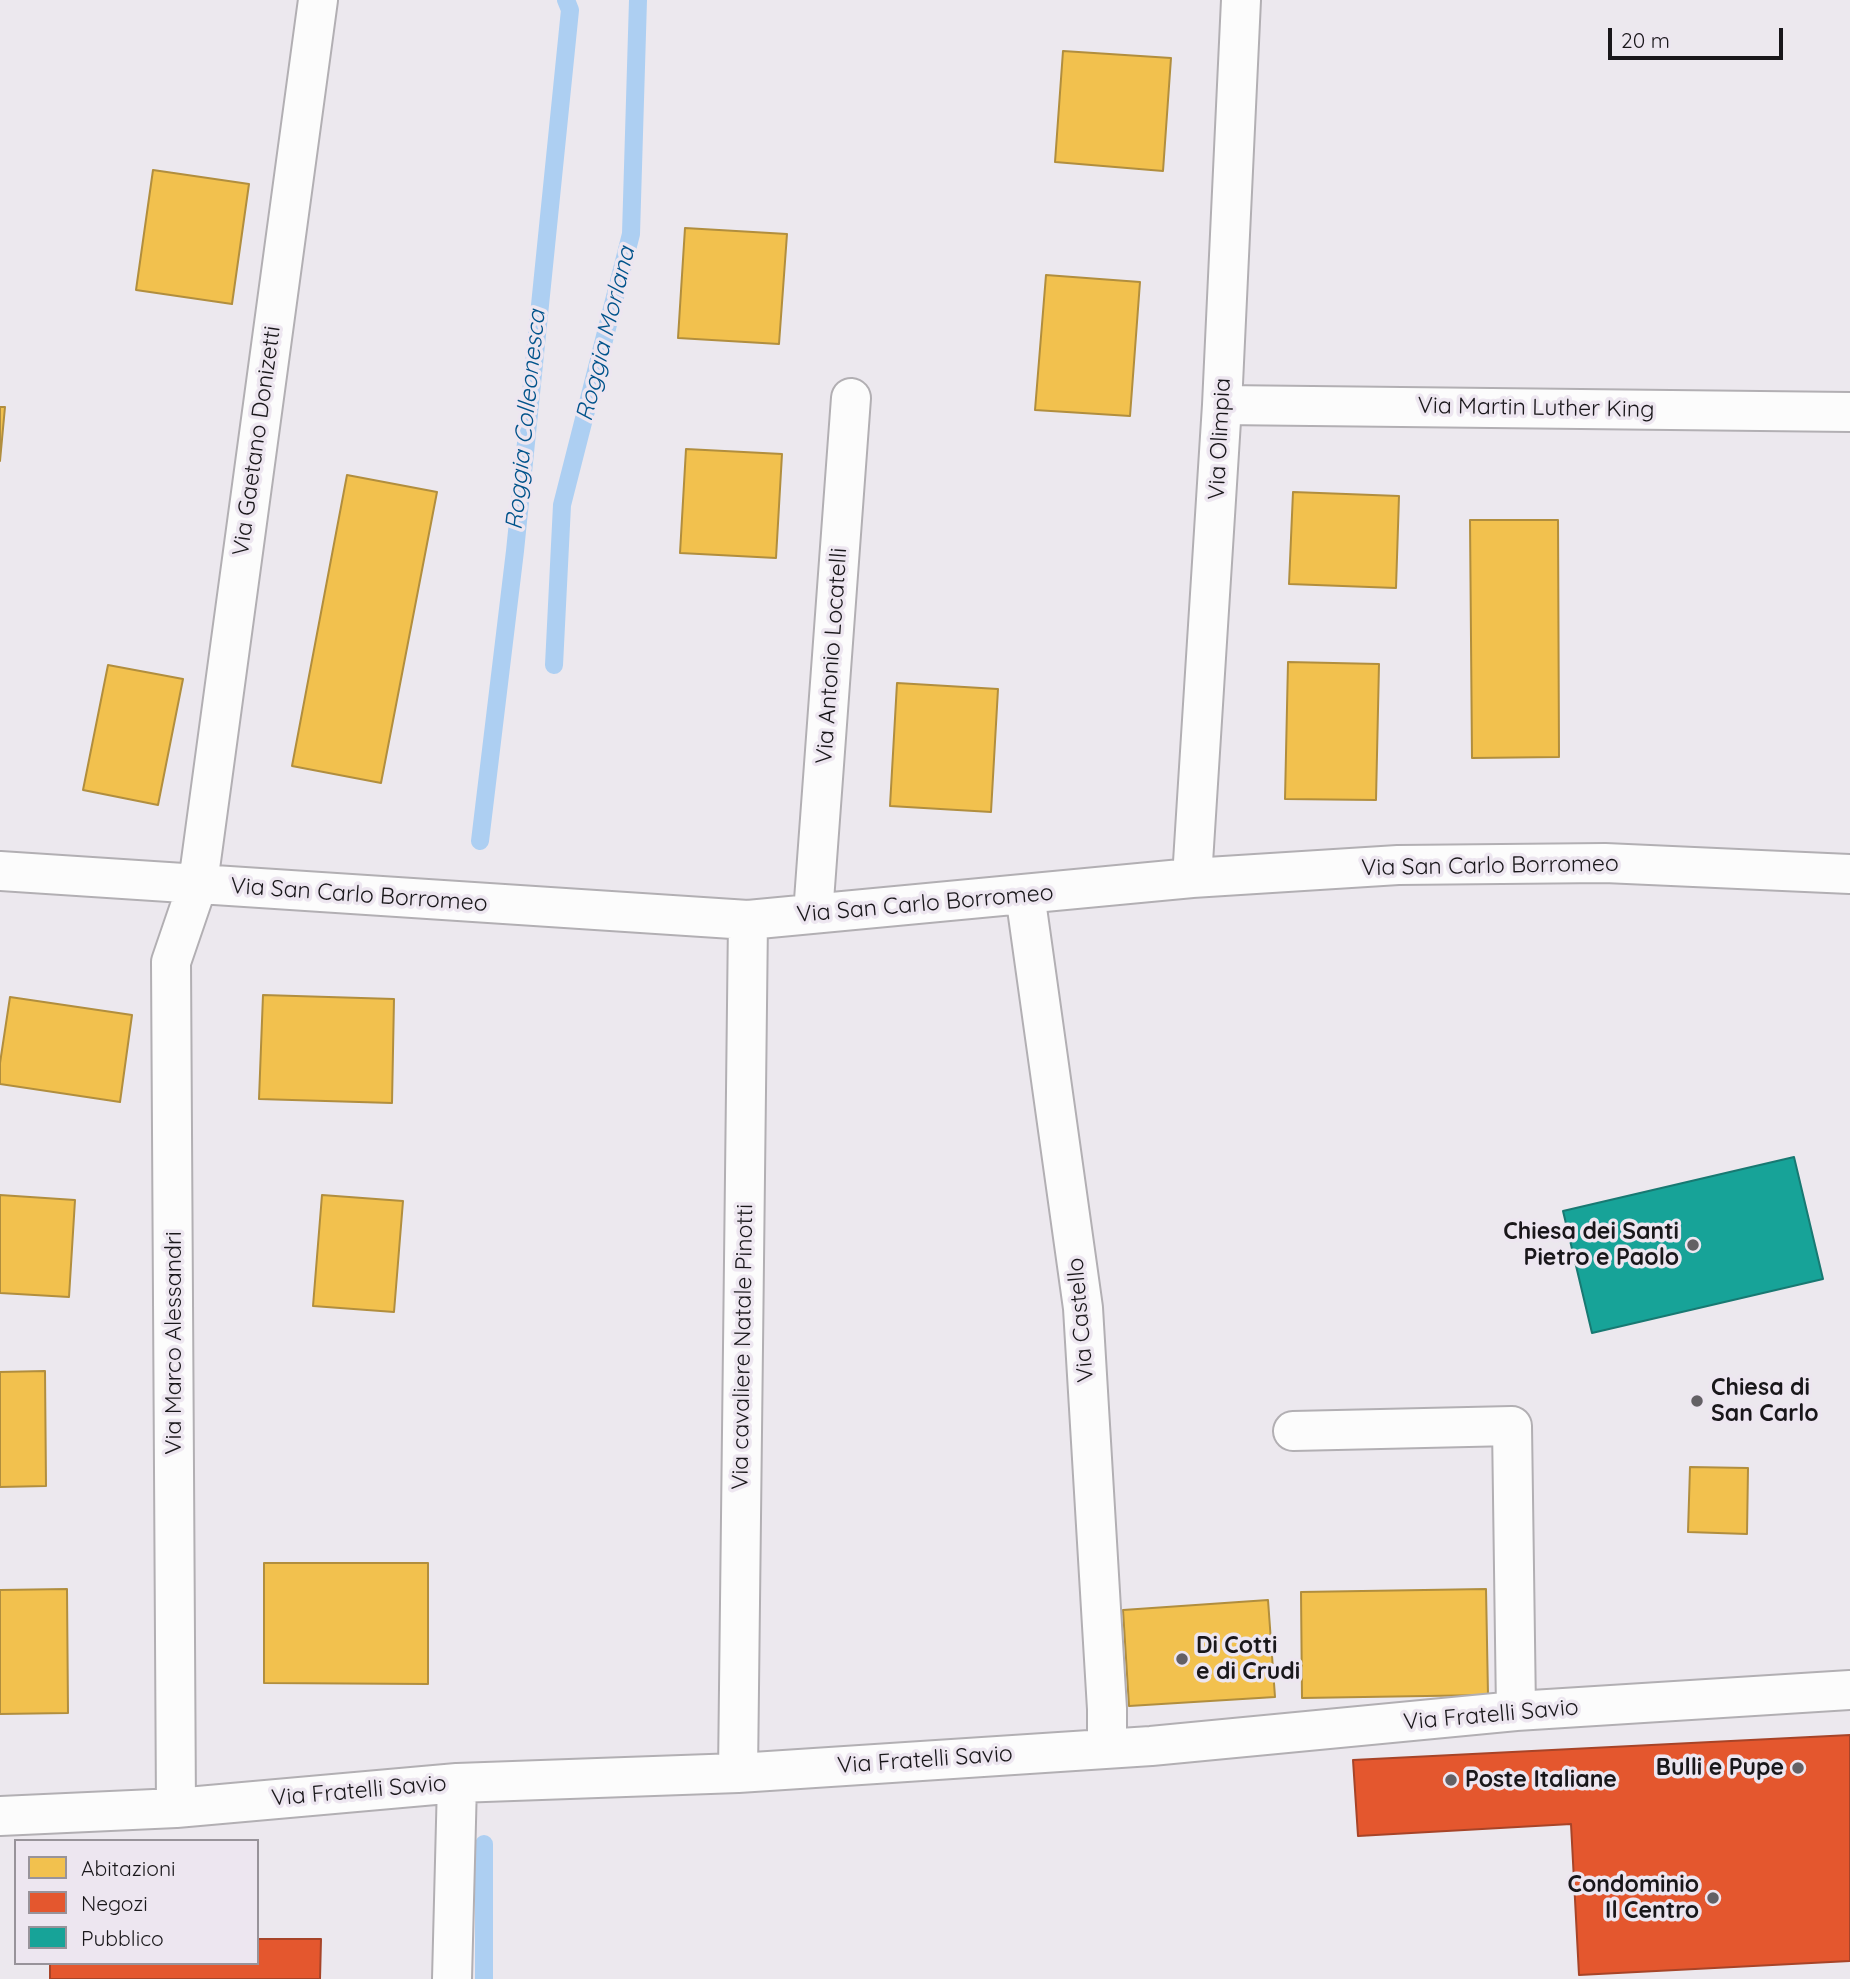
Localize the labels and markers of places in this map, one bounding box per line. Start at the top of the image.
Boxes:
place label: Chiesa dei Santi Pietro e Paolo [1503,1218,1679,1272]
marker: Chiesa dei Santi Pietro e Paolo [1685,1237,1701,1253]
place label: Chiesa di San Carlo [1711,1374,1819,1428]
marker: Chiesa di San Carlo [1689,1393,1705,1409]
place label: Di Cotti e di Crudi [1196,1632,1300,1686]
marker: Di Cotti e di Crudi [1174,1651,1190,1667]
place label: Bulli e Pupe [1656,1754,1784,1782]
marker: Bulli e Pupe [1790,1760,1806,1776]
place label: Poste Italiane [1465,1766,1617,1794]
marker: Poste Italiane [1443,1772,1459,1788]
place label: Condominio Il Centro [1568,1871,1699,1925]
marker: Condominio Il Centro [1705,1890,1721,1906]

